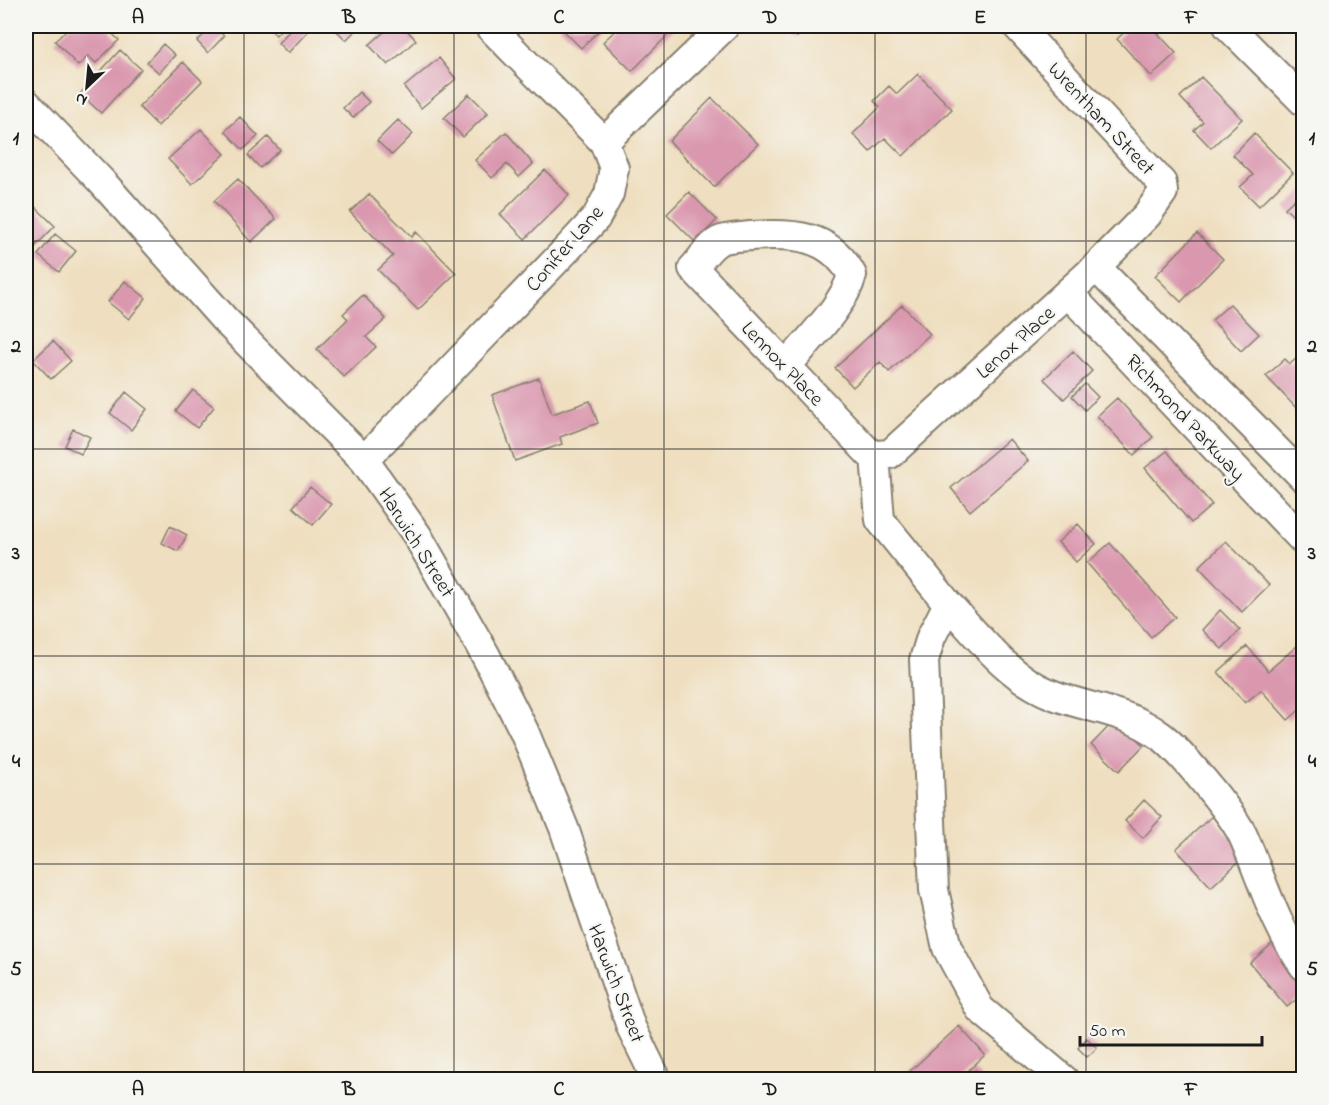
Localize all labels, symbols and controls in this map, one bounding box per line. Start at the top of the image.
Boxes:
text: A [132,4,144,33]
text: B [341,4,356,33]
text: C [554,4,565,33]
text: D [762,4,777,33]
text: E [974,4,986,33]
text: F [1184,4,1198,33]
street label: Wrentham Street [1040,56,1161,183]
north arrow [57,57,117,117]
text: N [71,85,91,112]
text: 1 [13,125,20,154]
text: 1 [1309,125,1316,154]
street label: Conifer Lane [519,199,612,299]
street label: Lenox Place [970,299,1063,387]
street label: Lennox Place [733,315,830,414]
text: 2 [10,333,21,362]
text: 2 [1306,333,1317,362]
street label: Richmond Parkway [1116,348,1251,490]
street label: Harwich Street [369,482,461,604]
text: 3 [11,540,20,569]
text: 3 [1307,540,1316,569]
text: 4 [12,748,21,777]
text: 4 [1308,748,1317,777]
street label: Harwich Street [579,920,652,1047]
text: 5 [10,956,22,985]
text: 5 [1306,956,1318,985]
scale bar [1080,1009,1262,1047]
text: 50 m [1089,1019,1126,1045]
text: A [132,1076,144,1105]
text: B [341,1076,356,1105]
text: C [554,1076,565,1105]
text: D [762,1076,777,1105]
text: E [974,1076,986,1105]
text: F [1184,1076,1198,1105]

